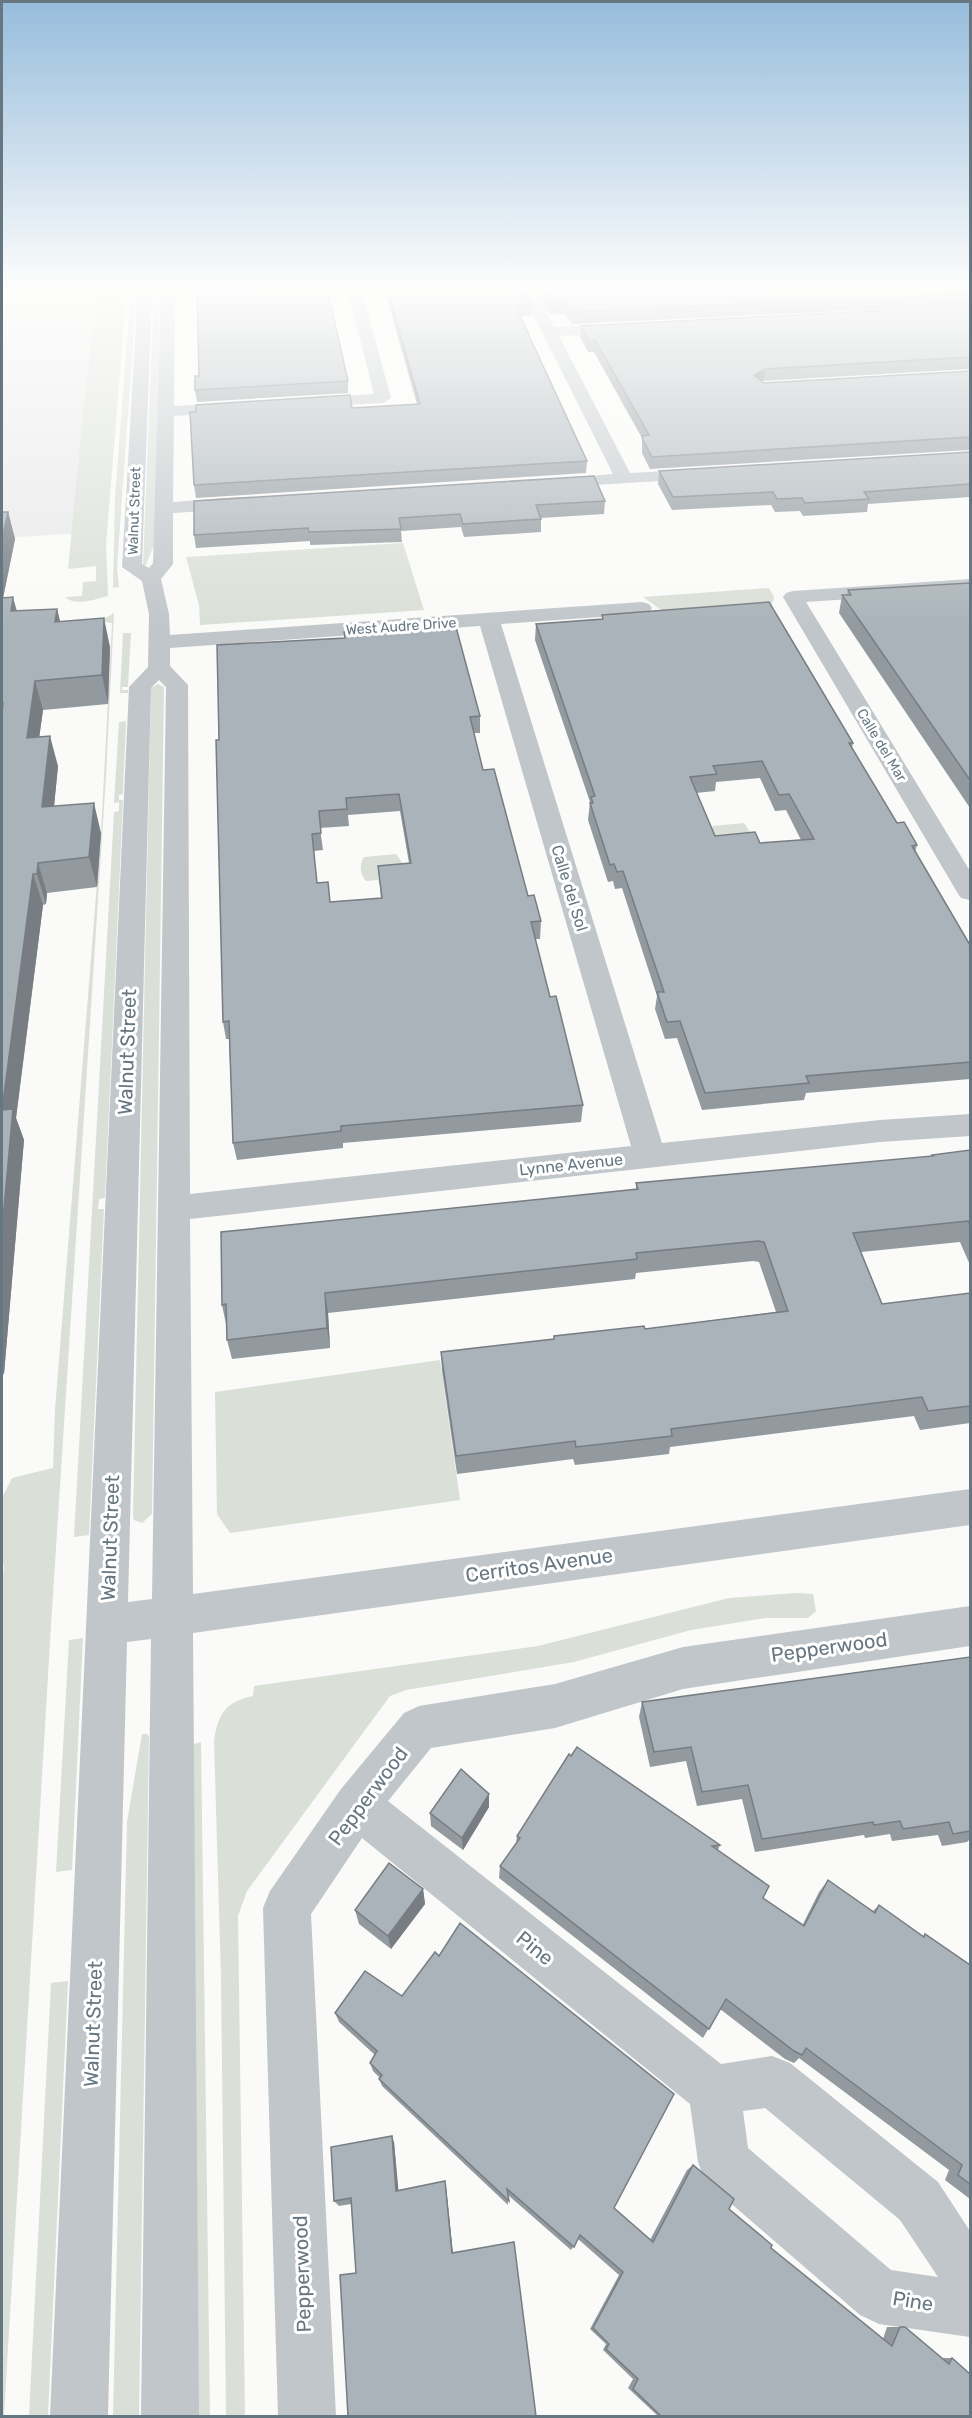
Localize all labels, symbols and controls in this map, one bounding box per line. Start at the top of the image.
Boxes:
street label: Walnut Street [124,466,145,555]
street label: West Audre Drive [345,614,457,639]
street label: Calle del Mar [853,706,910,785]
street label: Calle del Sol [547,843,592,934]
street label: Walnut Street [113,988,141,1115]
street label: Lynne Avenue [518,1150,624,1179]
street label: Walnut Street [96,1474,124,1601]
street label: Cerritos Avenue [464,1543,614,1587]
street label: Pepperwood [769,1627,889,1667]
street label: Pepperwood [323,1742,413,1850]
street label: Pine [512,1926,558,1970]
street label: Walnut Street [79,1960,107,2087]
street label: Pepperwood [288,2215,316,2333]
street label: Pine [891,2286,935,2316]

